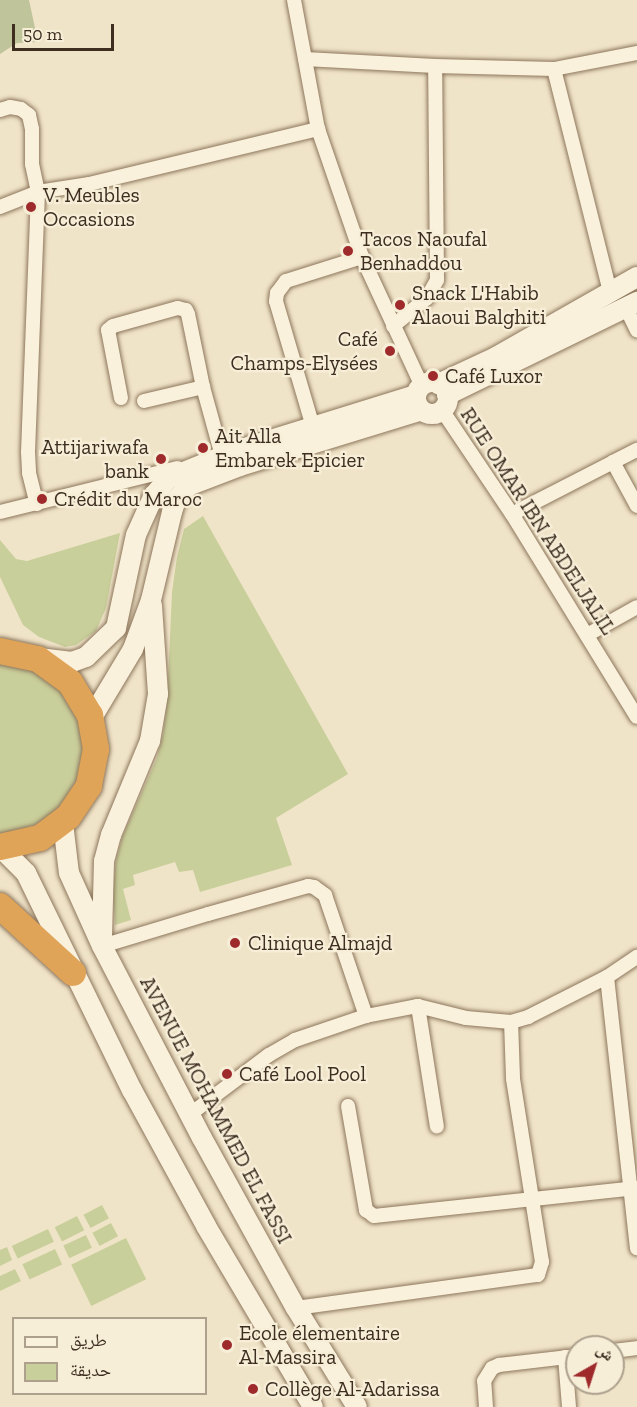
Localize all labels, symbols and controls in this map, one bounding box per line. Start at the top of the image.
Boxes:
scale bar [15,12,117,50]
text: 50 m [23,23,62,45]
place label: V. Meubles Occasions [43,182,140,232]
marker: V. Meubles Occasions [24,200,38,214]
place label: Tacos Naoufal Benhaddou [360,226,487,276]
marker: Tacos Naoufal Benhaddou [341,244,355,258]
place label: Snack L'Habib Alaoui Balghiti [412,280,546,330]
marker: Snack L'Habib Alaoui Balghiti [393,298,407,312]
place label: Café Champs-Elysées [231,326,378,376]
marker: Café Champs-Elysées [383,344,397,358]
place label: Café Luxor [445,363,543,389]
marker: Café Luxor [426,369,440,383]
street label: RUE OMAR IBN ABDELJALIL [455,402,621,640]
place label: Ait Alla Embarek Epicier [215,423,365,473]
place label: Attijariwafa bank [41,434,149,484]
marker: Ait Alla Embarek Epicier [196,441,210,455]
marker: Attijariwafa bank [154,452,168,466]
place label: Crédit du Maroc [54,486,202,512]
marker: Crédit du Maroc [35,492,49,506]
place label: Clinique Almajd [248,930,393,956]
marker: Clinique Almajd [226,934,244,952]
street label: AVENUE MOHAMMED EL FASSI [135,972,297,1248]
place label: Café Lool Pool [239,1061,366,1087]
marker: Café Lool Pool [220,1067,234,1081]
legend [12,1317,207,1395]
place label: Ecole élementaire Al-Massira [239,1320,400,1370]
text: طريق [70,1329,107,1351]
north arrow [565,1335,625,1395]
marker: Ecole élementaire Al-Massira [220,1338,234,1352]
text: ش [593,1339,618,1365]
text: حديقة [70,1359,111,1381]
place label: Collège Al-Adarissa [265,1376,440,1402]
marker: Collège Al-Adarissa [246,1382,260,1396]

